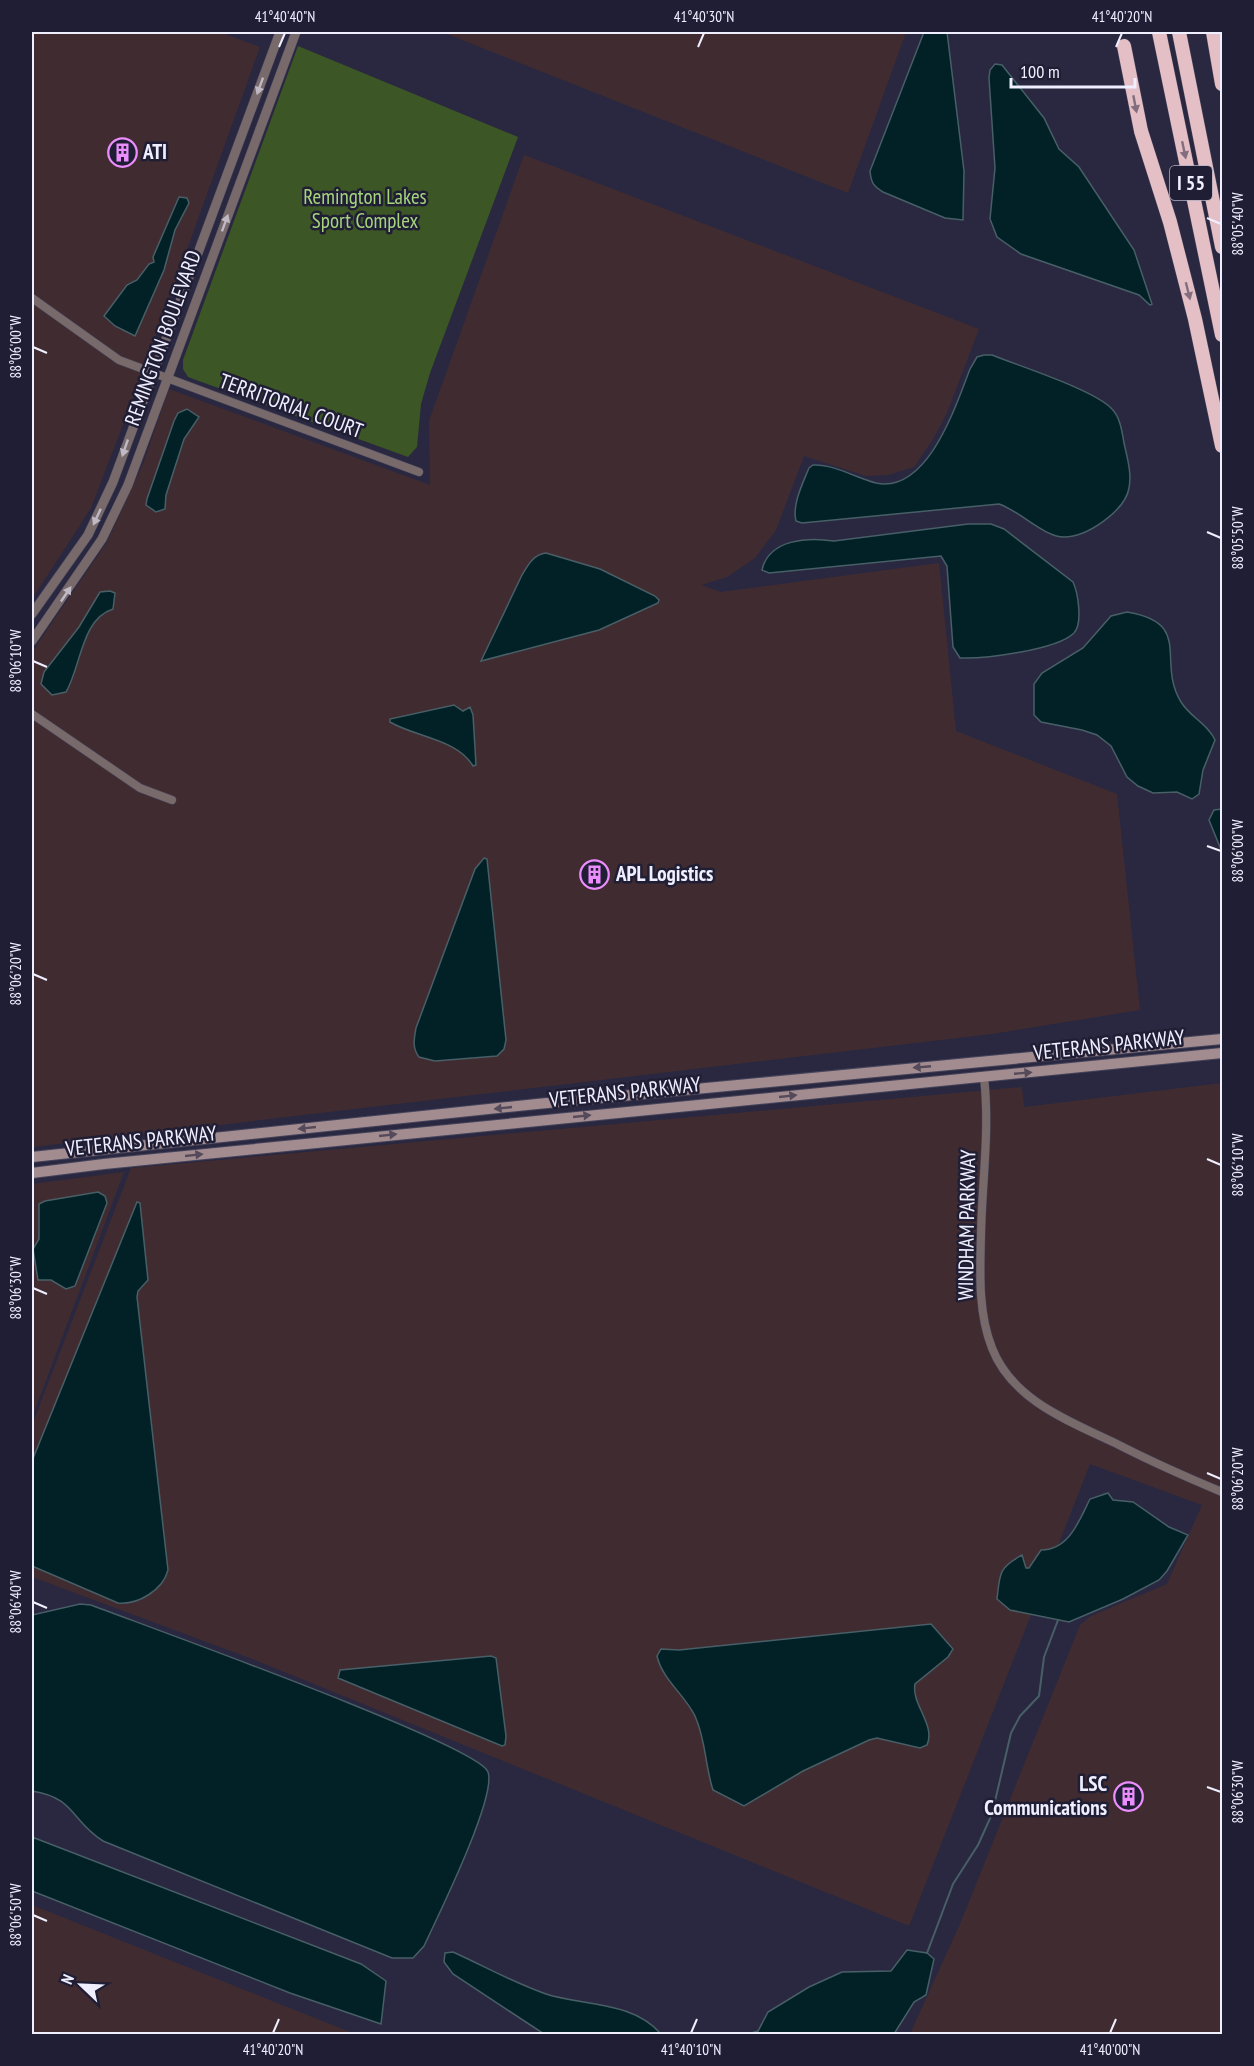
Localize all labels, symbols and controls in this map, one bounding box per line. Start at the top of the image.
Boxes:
text: 41°40'40"N [255,7,315,26]
text: 41°40'30"N [674,7,734,26]
text: 41°40'20"N [1092,7,1152,26]
scale bar [1011,51,1136,89]
text: 100 m [1020,60,1060,83]
one-way arrow [254,77,264,95]
one-way arrow [1131,94,1140,113]
building icon: ATI [106,136,138,168]
place label: ATI [142,138,167,165]
one-way arrow [1180,141,1189,160]
road number: I 55 [1170,166,1212,200]
park label: Remington Lakes Sport Complex [303,183,427,234]
text: 88°05'40"W [1228,192,1247,256]
one-way arrow [220,214,230,232]
street label: REMINGTON BOULEVARD [118,246,207,429]
one-way arrow [1183,282,1193,301]
text: 88°06'00"W [6,315,25,379]
street label: TERRITORIAL COURT [216,367,367,444]
one-way arrow [120,439,130,457]
text: 88°05'50"W [1228,506,1247,570]
one-way arrow [92,508,101,525]
one-way arrow [60,585,71,602]
text: 88°06'10"W [6,629,25,693]
text: 88°06'00"W [1228,819,1247,883]
building icon: APL Logistics [579,858,611,890]
place label: APL Logistics [615,860,713,887]
text: 88°06'20"W [6,942,25,1006]
street label: VETERANS PARKWAY [1031,1023,1186,1066]
one-way arrow [913,1062,932,1072]
one-way arrow [1014,1068,1033,1078]
street label: VETERANS PARKWAY [547,1070,702,1113]
one-way arrow [778,1091,797,1101]
one-way arrow [493,1103,512,1112]
one-way arrow [573,1111,592,1121]
street label: VETERANS PARKWAY [63,1119,218,1162]
one-way arrow [298,1123,317,1133]
one-way arrow [379,1131,398,1140]
text: 88°06'10"W [1228,1133,1247,1197]
street label: WINDHAM PARKWAY [952,1149,981,1301]
one-way arrow [184,1150,203,1160]
text: 88°06'30"W [6,1256,25,1320]
text: 88°06'20"W [1228,1447,1247,1511]
text: 88°06'40"W [6,1570,25,1634]
text: 88°06'30"W [1228,1760,1247,1824]
place label: LSC Communications [984,1770,1107,1821]
building icon: LSC Communications [1112,1780,1144,1812]
text: 88°06'50"W [6,1883,25,1947]
north arrow [51,1955,111,2015]
text: N [56,1971,78,1987]
text: 41°40'20"N [243,2040,303,2059]
text: 41°40'10"N [661,2040,721,2059]
text: 41°40'00"N [1080,2040,1140,2059]

